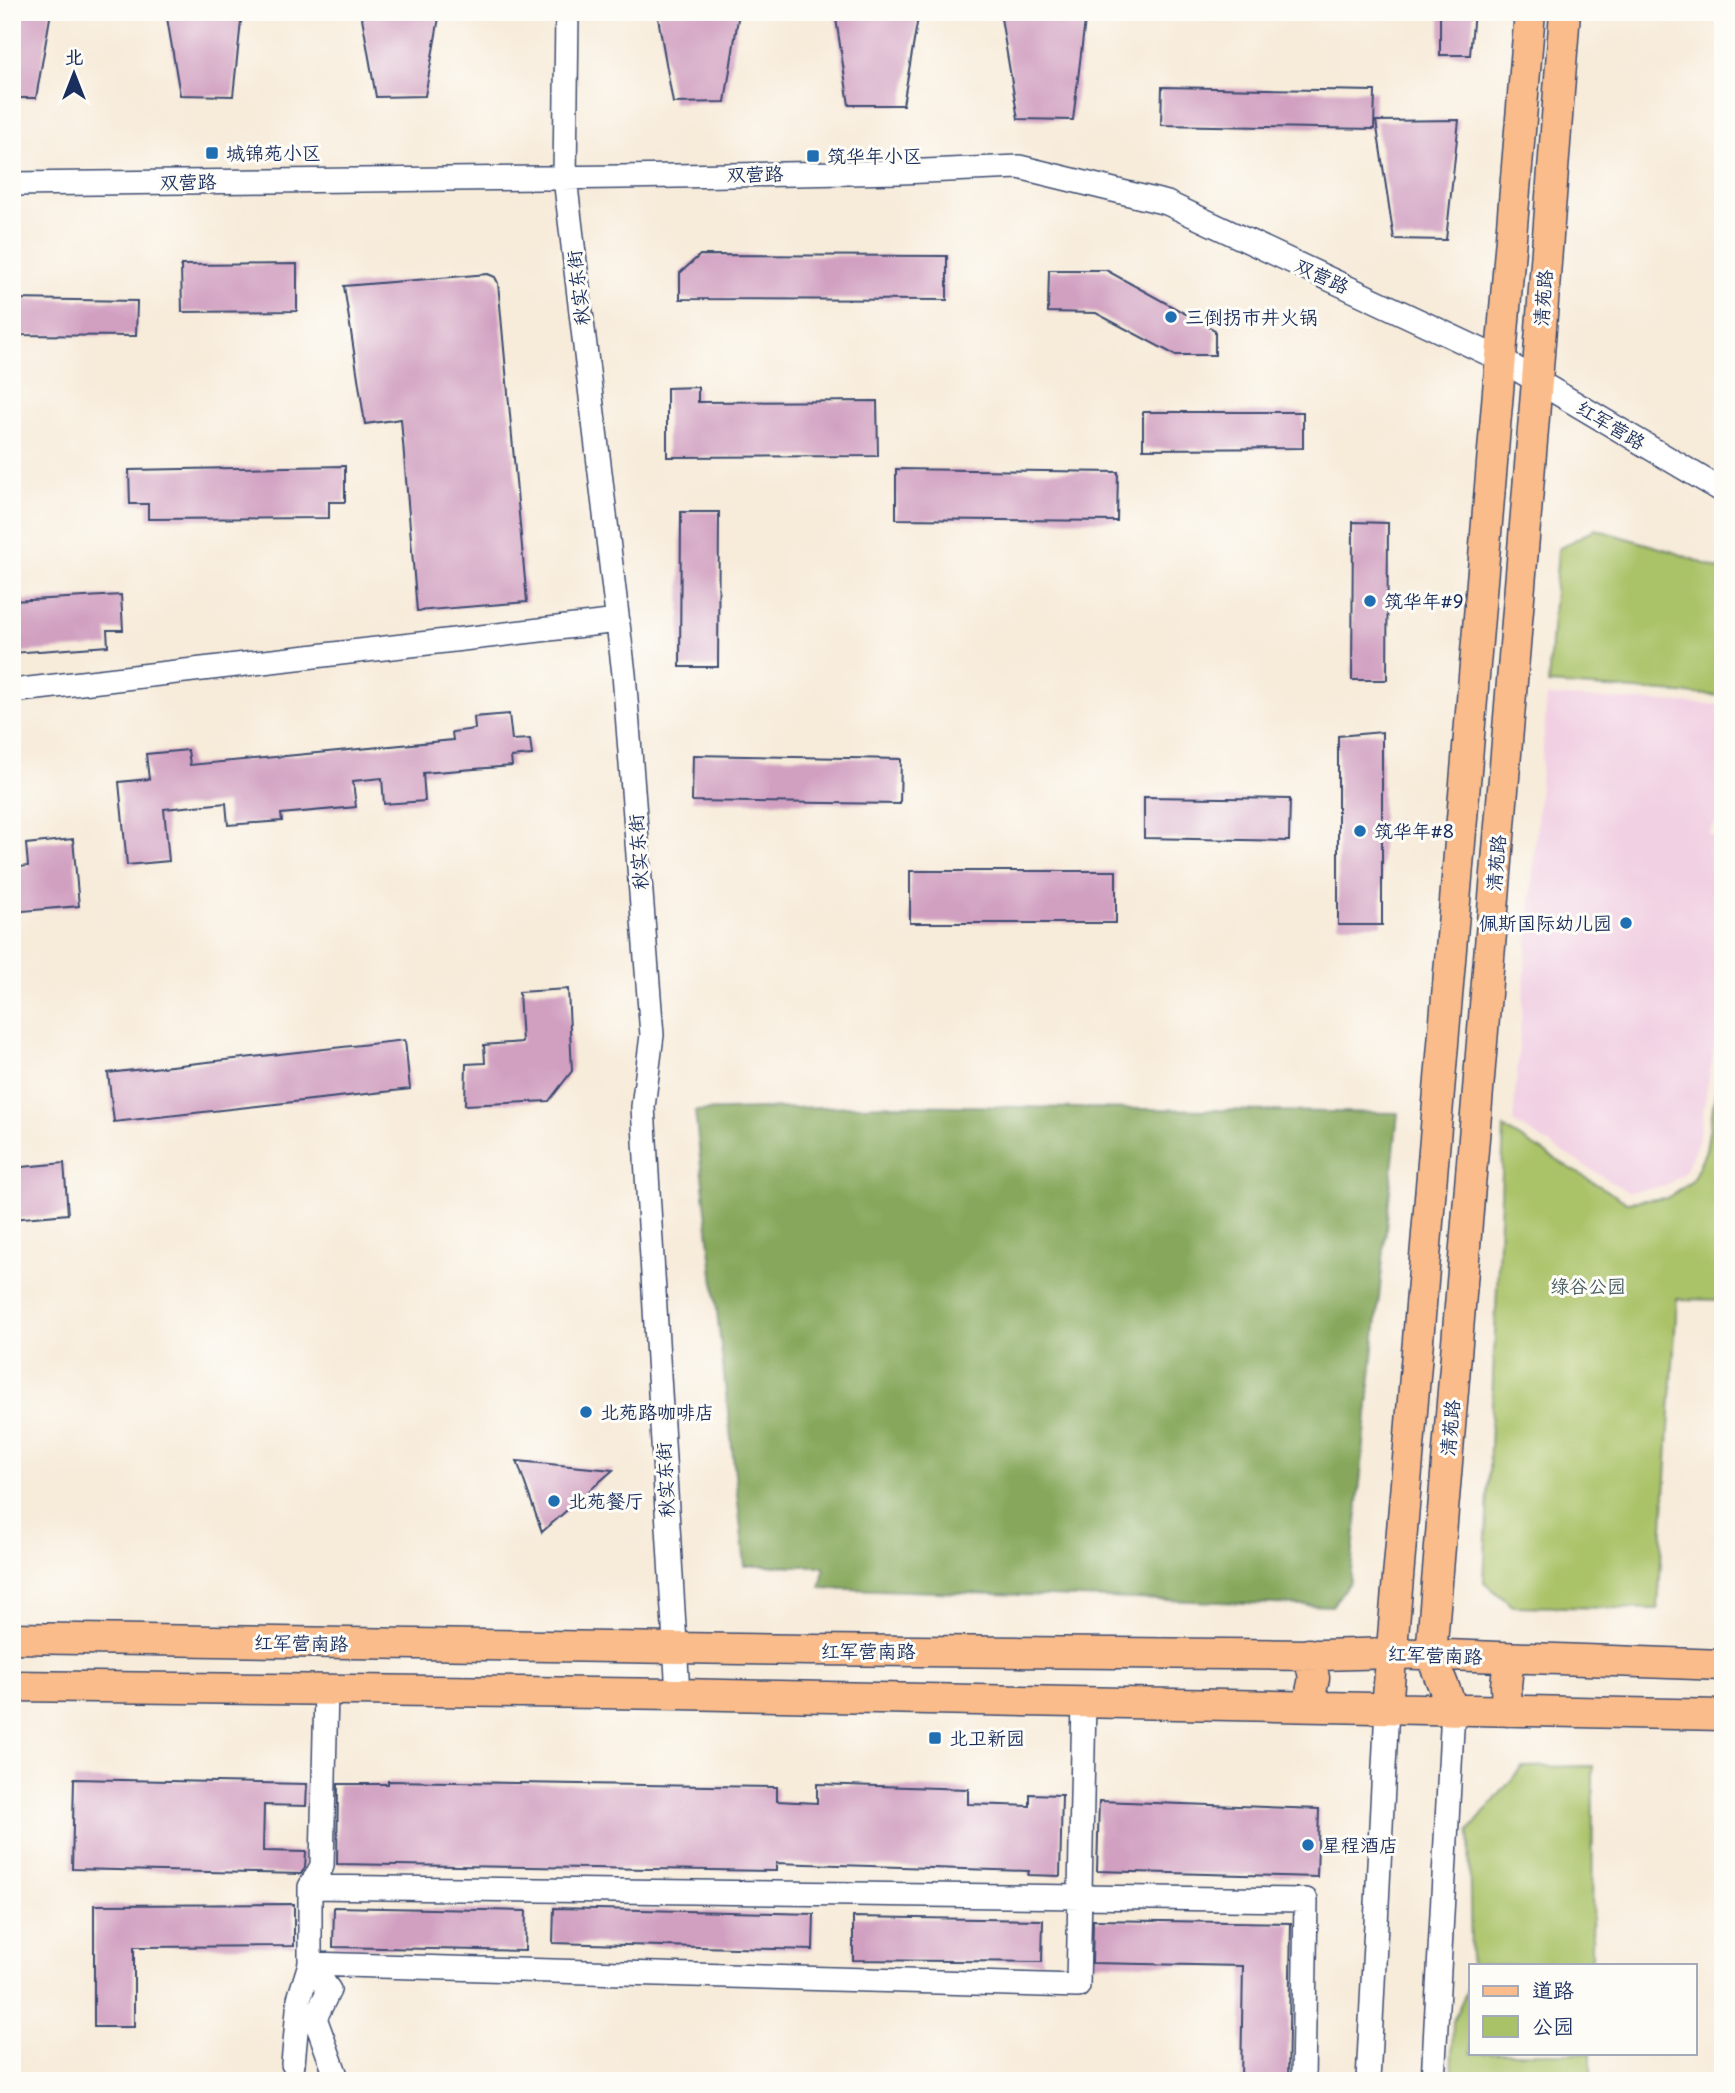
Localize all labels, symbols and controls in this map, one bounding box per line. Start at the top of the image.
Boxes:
north arrow [38,38,108,108]
text: 北 [64,42,84,70]
place label: 城锦苑小区 [226,138,321,166]
place label: 筑华年小区 [827,141,922,169]
marker: 城锦苑小区 [204,145,220,161]
marker: 筑华年小区 [805,148,821,164]
street label: 双营路 [726,159,784,187]
street label: 双营路 [159,167,217,195]
street label: 秋实东街 [558,249,596,328]
street label: 双营路 [1291,250,1354,300]
street label: 清苑路 [1526,269,1558,327]
place label: 三倒拐市井火锅 [1185,302,1318,330]
marker: 三倒拐市井火锅 [1163,309,1179,325]
street label: 红军营路 [1572,393,1651,456]
place label: 筑华年#9 [1384,586,1464,614]
marker: 筑华年#9 [1362,593,1378,609]
street label: 秋实东街 [620,813,654,891]
place label: 筑华年#8 [1374,816,1454,844]
marker: 筑华年#8 [1352,823,1368,839]
street label: 清苑路 [1479,833,1511,893]
place label: 佩斯国际幼儿园 [1479,908,1612,936]
marker: 佩斯国际幼儿园 [1618,915,1634,931]
park label: 绿谷公园 [1550,1271,1626,1299]
place label: 北苑路咖啡店 [600,1397,714,1425]
street label: 清苑路 [1433,1398,1465,1458]
marker: 北苑路咖啡店 [578,1404,594,1420]
street label: 秋实东街 [648,1441,680,1519]
place label: 北苑餐厅 [568,1486,644,1514]
marker: 北苑餐厅 [546,1493,562,1509]
street label: 红军营南路 [253,1627,349,1657]
street label: 红军营南路 [820,1636,916,1664]
street label: 红军营南路 [1387,1638,1483,1670]
place label: 北卫新园 [949,1723,1025,1751]
marker: 北卫新园 [927,1730,943,1746]
place label: 星程酒店 [1322,1830,1398,1858]
marker: 星程酒店 [1300,1837,1316,1853]
legend [1469,1964,1696,2054]
text: 道路 [1532,1973,1574,2005]
text: 公园 [1532,2009,1574,2041]

